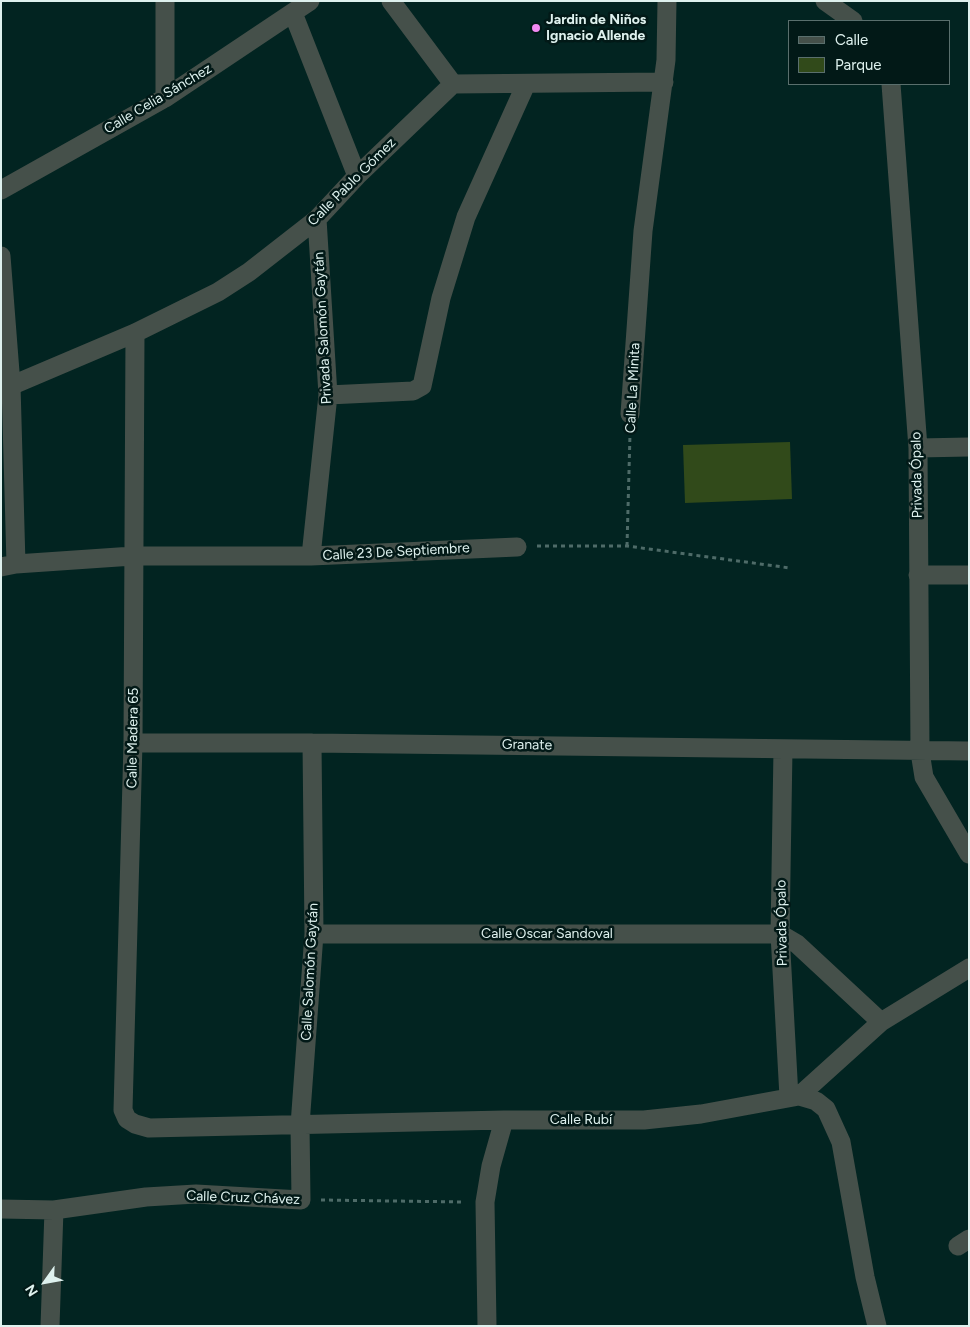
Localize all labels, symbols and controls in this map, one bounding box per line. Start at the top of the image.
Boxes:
place label: Jardin de Niños Ignacio Allende [546,12,646,44]
legend [788,20,950,85]
marker: Jardin de Niños Ignacio Allende [530,22,542,34]
text: Calle [835,31,868,49]
text: Parque [835,56,882,74]
street label: Calle Celia Sánchez [101,60,215,138]
street label: Calle Pablo Gómez [304,134,400,230]
street label: Privada Salomón Gaytán [311,251,335,405]
street label: Calle La Minita [622,342,644,434]
street label: Privada Ópalo [908,432,926,518]
street label: Calle 23 De Septiembre [322,540,470,564]
street label: Calle Madera 65 [124,688,142,788]
street label: Granate [502,736,552,754]
street label: Privada Ópalo [773,880,791,966]
street label: Calle Salomón Gaytán [298,903,322,1041]
street label: Calle Oscar Sandoval [481,926,613,942]
street label: Calle Rubí [550,1112,612,1128]
street label: Calle Cruz Chávez [186,1188,300,1208]
north arrow [20,1257,70,1307]
text: N [22,1281,42,1299]

